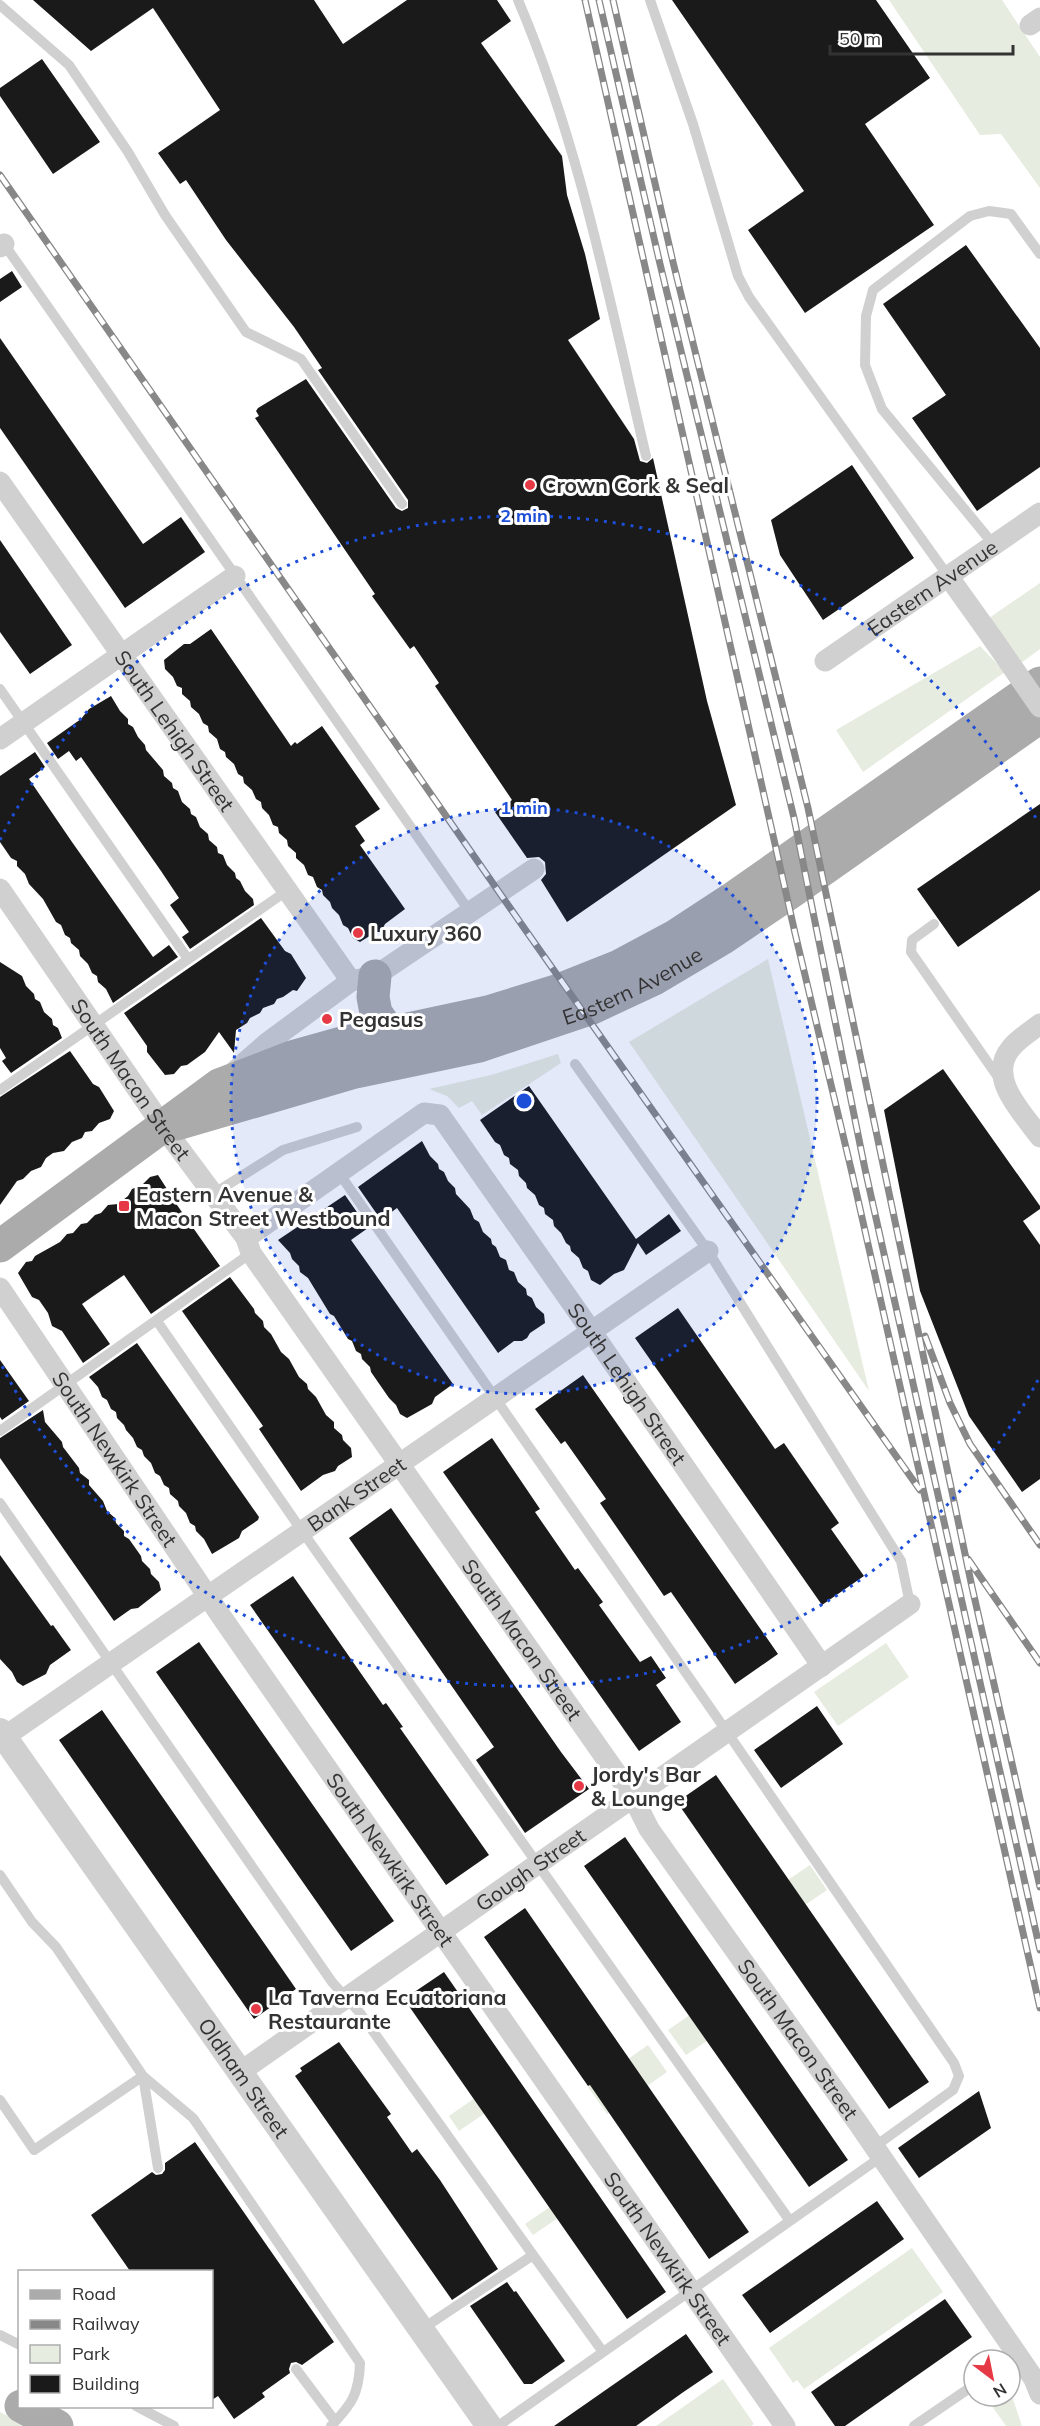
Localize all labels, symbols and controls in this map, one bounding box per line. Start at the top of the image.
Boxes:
scale bar [830,18,1013,56]
text: 50 m [839,27,881,50]
place label: Crown Cork & Seal [542,472,729,498]
marker: Crown Cork & Seal [523,478,537,492]
text: 2 min [500,504,548,527]
street label: Eastern Avenue [862,533,1002,641]
street label: South Lehigh Street [109,645,240,816]
text: 1 min [500,796,548,819]
place label: Luxury 360 [370,920,482,946]
marker: Luxury 360 [351,926,365,940]
street label: Eastern Avenue [559,941,707,1030]
street label: South Macon Street [66,993,196,1165]
place label: Pegasus [339,1006,424,1032]
marker: Pegasus [320,1012,334,1026]
centre of rings [514,1091,534,1111]
place label: Eastern Avenue & Macon Street Westbound [136,1181,390,1231]
marker: Eastern Avenue & Macon Street Westbound [117,1199,131,1213]
street label: South Lehigh Street [562,1297,692,1470]
street label: South Newkirk Street [47,1366,183,1551]
street label: Bank Street [302,1451,410,1537]
street label: South Macon Street [457,1554,588,1725]
place label: Jordy's Bar & Lounge [591,1761,701,1811]
street label: South Newkirk Street [321,1768,460,1951]
marker: Jordy's Bar & Lounge [572,1779,586,1793]
street label: Gough Street [470,1822,590,1917]
street label: South Macon Street [732,1954,864,2124]
place label: La Taverna Ecuatoriana Restaurante [268,1984,507,2034]
marker: La Taverna Ecuatoriana Restaurante [249,2002,263,2016]
street label: Oldham Street [193,2013,295,2143]
street label: South Newkirk Street [599,2166,738,2350]
legend [18,2270,213,2408]
text: Road [72,2282,116,2305]
text: Railway [72,2312,140,2335]
text: Park [72,2342,111,2365]
north arrow [962,2348,1022,2408]
text: Building [72,2372,140,2395]
text: N [990,2379,1010,2402]

